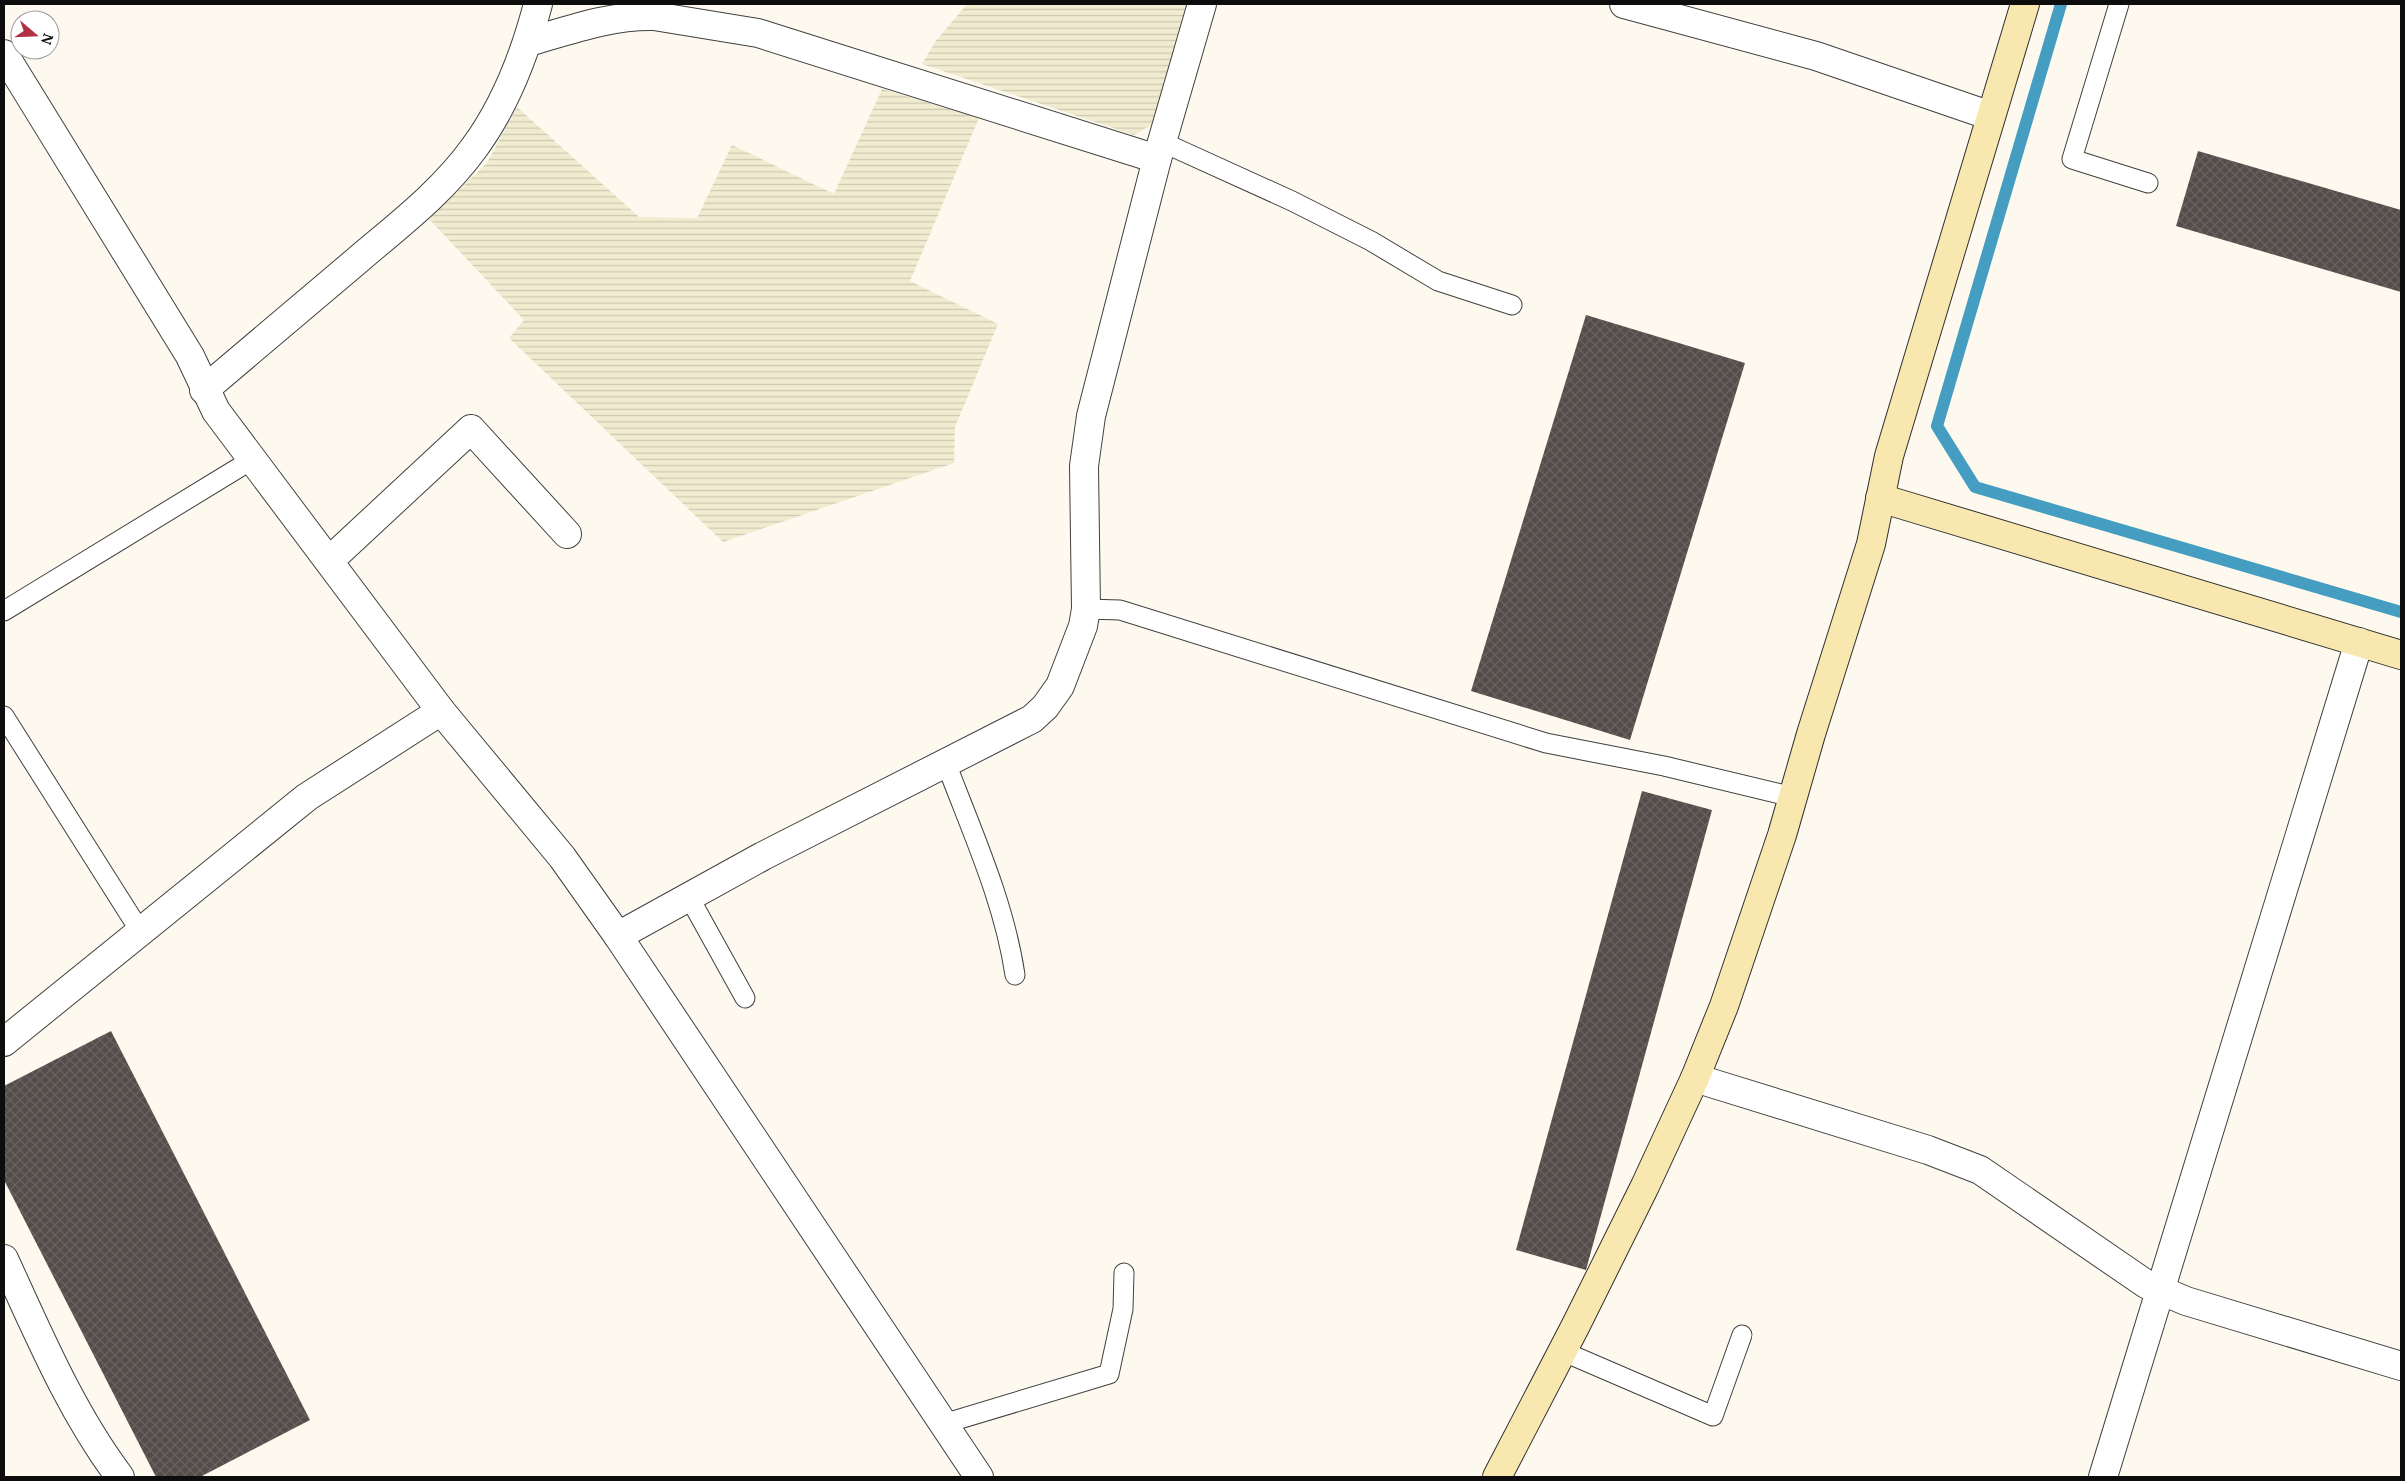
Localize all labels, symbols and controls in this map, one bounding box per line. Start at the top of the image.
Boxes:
north arrow [10,10,60,60]
text: N [37,31,58,48]

